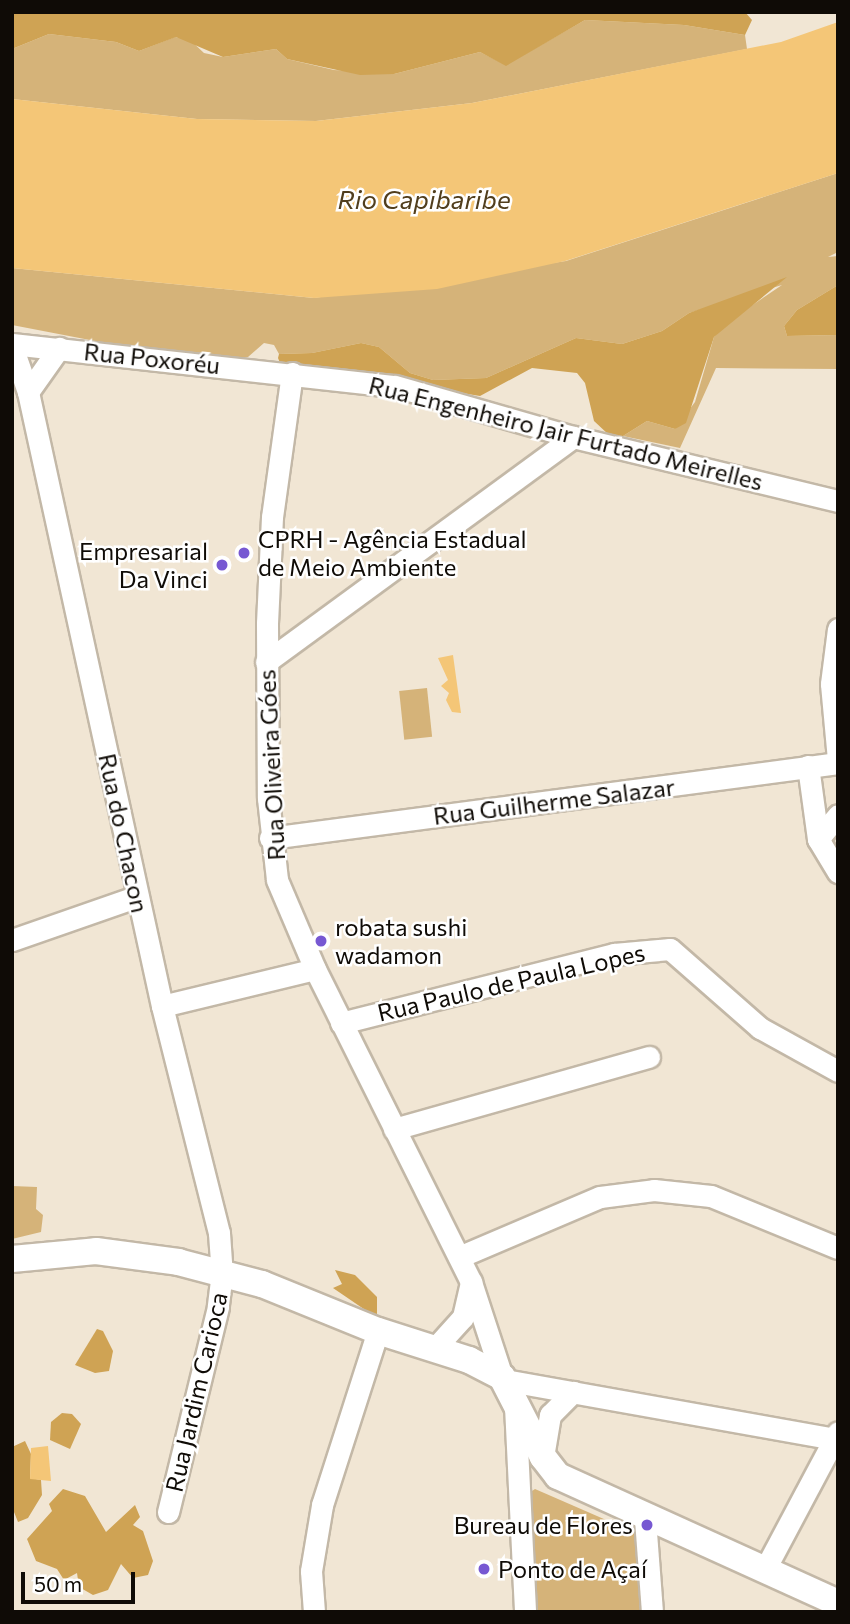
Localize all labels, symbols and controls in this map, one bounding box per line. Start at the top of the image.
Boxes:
water label: Rio Capibaribe [337,183,511,215]
street label: Rua Poxoréu [82,337,222,379]
street label: Rua Engenheiro Jair Furtado Meirelles [366,370,766,496]
place label: CPRH - Agência Estadual de Meio Ambiente [258,525,527,581]
place label: Empresarial Da Vinci [79,537,208,593]
marker: CPRH - Agência Estadual de Meio Ambiente [236,545,252,561]
marker: Empresarial Da Vinci [214,557,230,573]
street label: Rua Oliveira Góes [252,669,290,861]
street label: Rua do Chacon [93,751,155,915]
street label: Rua Guilherme Salazar [432,772,676,830]
place label: robata sushi wadamon [335,913,467,969]
marker: robata sushi wadamon [313,933,329,949]
street label: Rua Paulo de Paula Lopes [374,937,648,1027]
street label: Rua Jardim Carioca [159,1289,233,1495]
place label: Bureau de Flores [454,1511,633,1539]
marker: Bureau de Flores [639,1517,655,1533]
place label: Ponto de Açaí [498,1555,647,1583]
scale bar [24,1558,138,1602]
marker: Ponto de Açaí [476,1561,492,1577]
text: 50 m [34,1571,82,1596]

